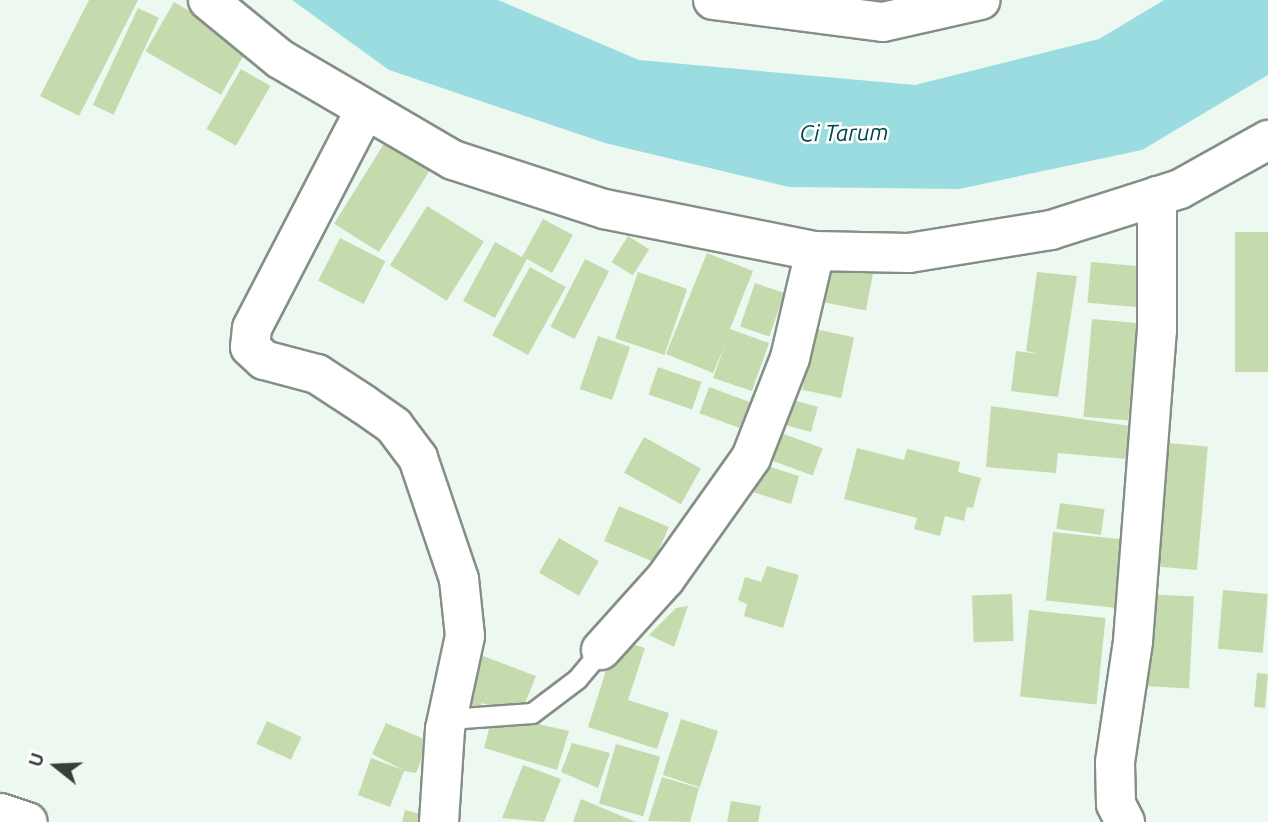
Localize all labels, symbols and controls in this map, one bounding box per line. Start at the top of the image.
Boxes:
water label: Ci Tarum [799,118,889,148]
north arrow [21,731,91,801]
text: U [24,750,49,769]

